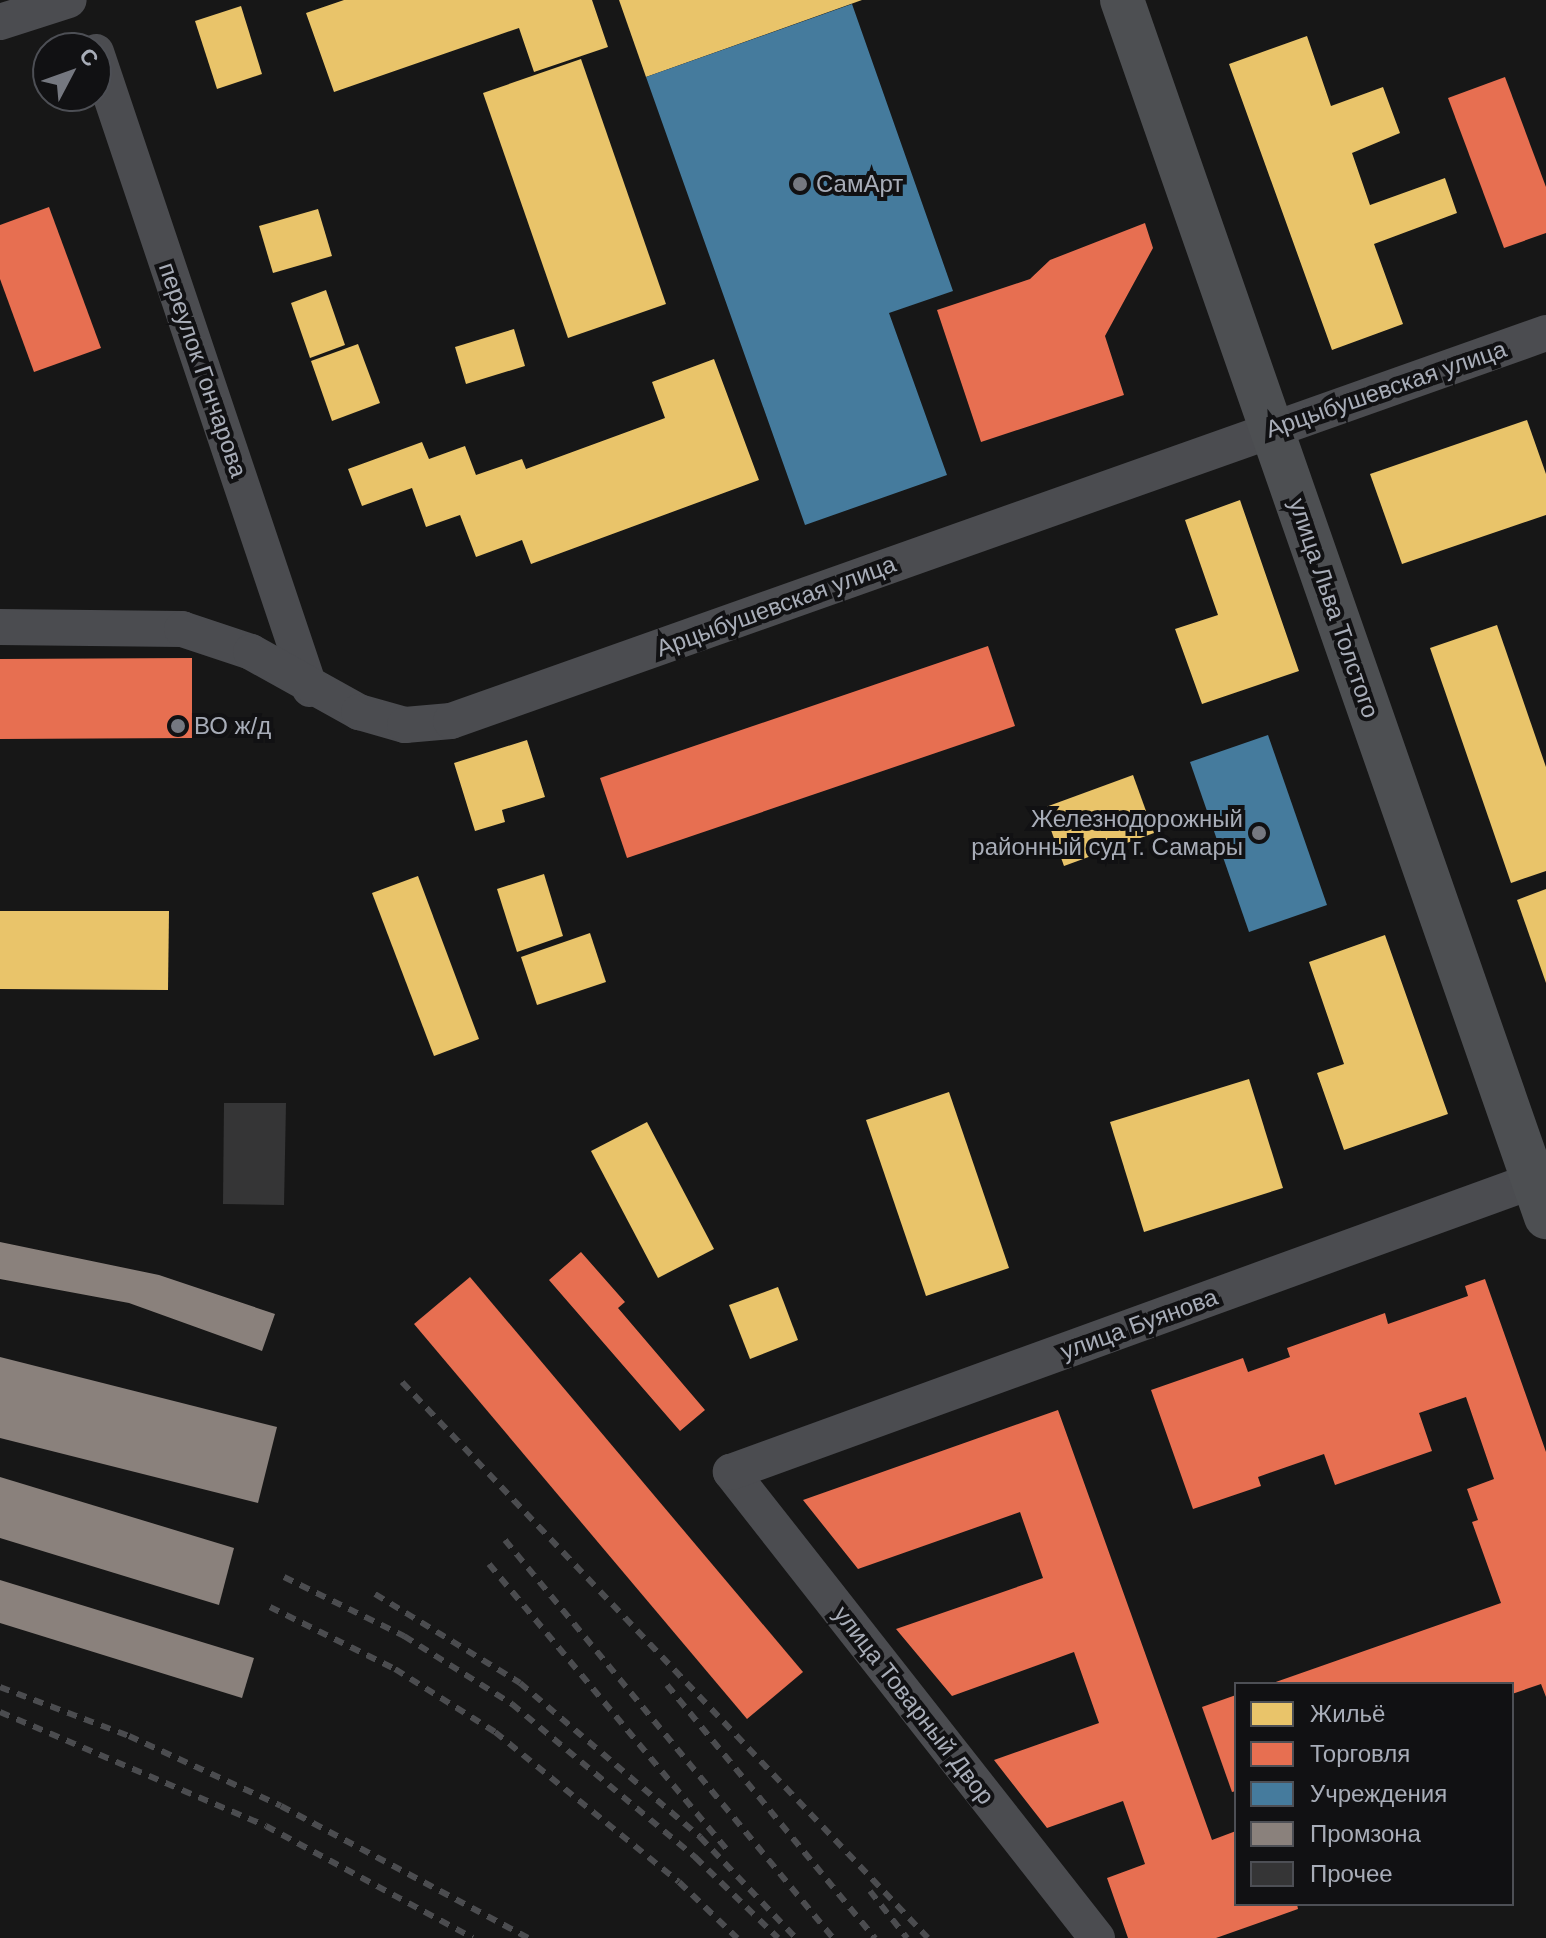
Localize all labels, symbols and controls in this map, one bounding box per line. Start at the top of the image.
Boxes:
north arrow [32,32,112,112]
text: С [74,43,104,71]
place label: СамАрт [816,170,903,198]
marker: СамАрт [791,175,809,193]
street label: переулок Гончарова [153,259,253,481]
street label: Арцыбушевская улица [1262,334,1510,444]
street label: улица Льва Толстого [1283,494,1385,722]
street label: Арцыбушевская улица [652,549,900,663]
place label: ВО ж/д [194,712,271,740]
marker: ВО ж/д [169,717,187,735]
place label: Железнодорожный районный суд г. Самары [971,805,1243,861]
marker: Железнодорожный районный суд г. Самары [1250,824,1268,842]
street label: улица Буянова [1057,1282,1221,1366]
street label: улица Товарный Двор [828,1600,1000,1810]
legend [1234,1682,1514,1906]
text: Жильё [1310,1700,1385,1727]
text: Торговля [1310,1740,1410,1767]
text: Учреждения [1310,1780,1447,1807]
text: Промзона [1310,1820,1421,1847]
text: Прочее [1310,1860,1393,1887]

